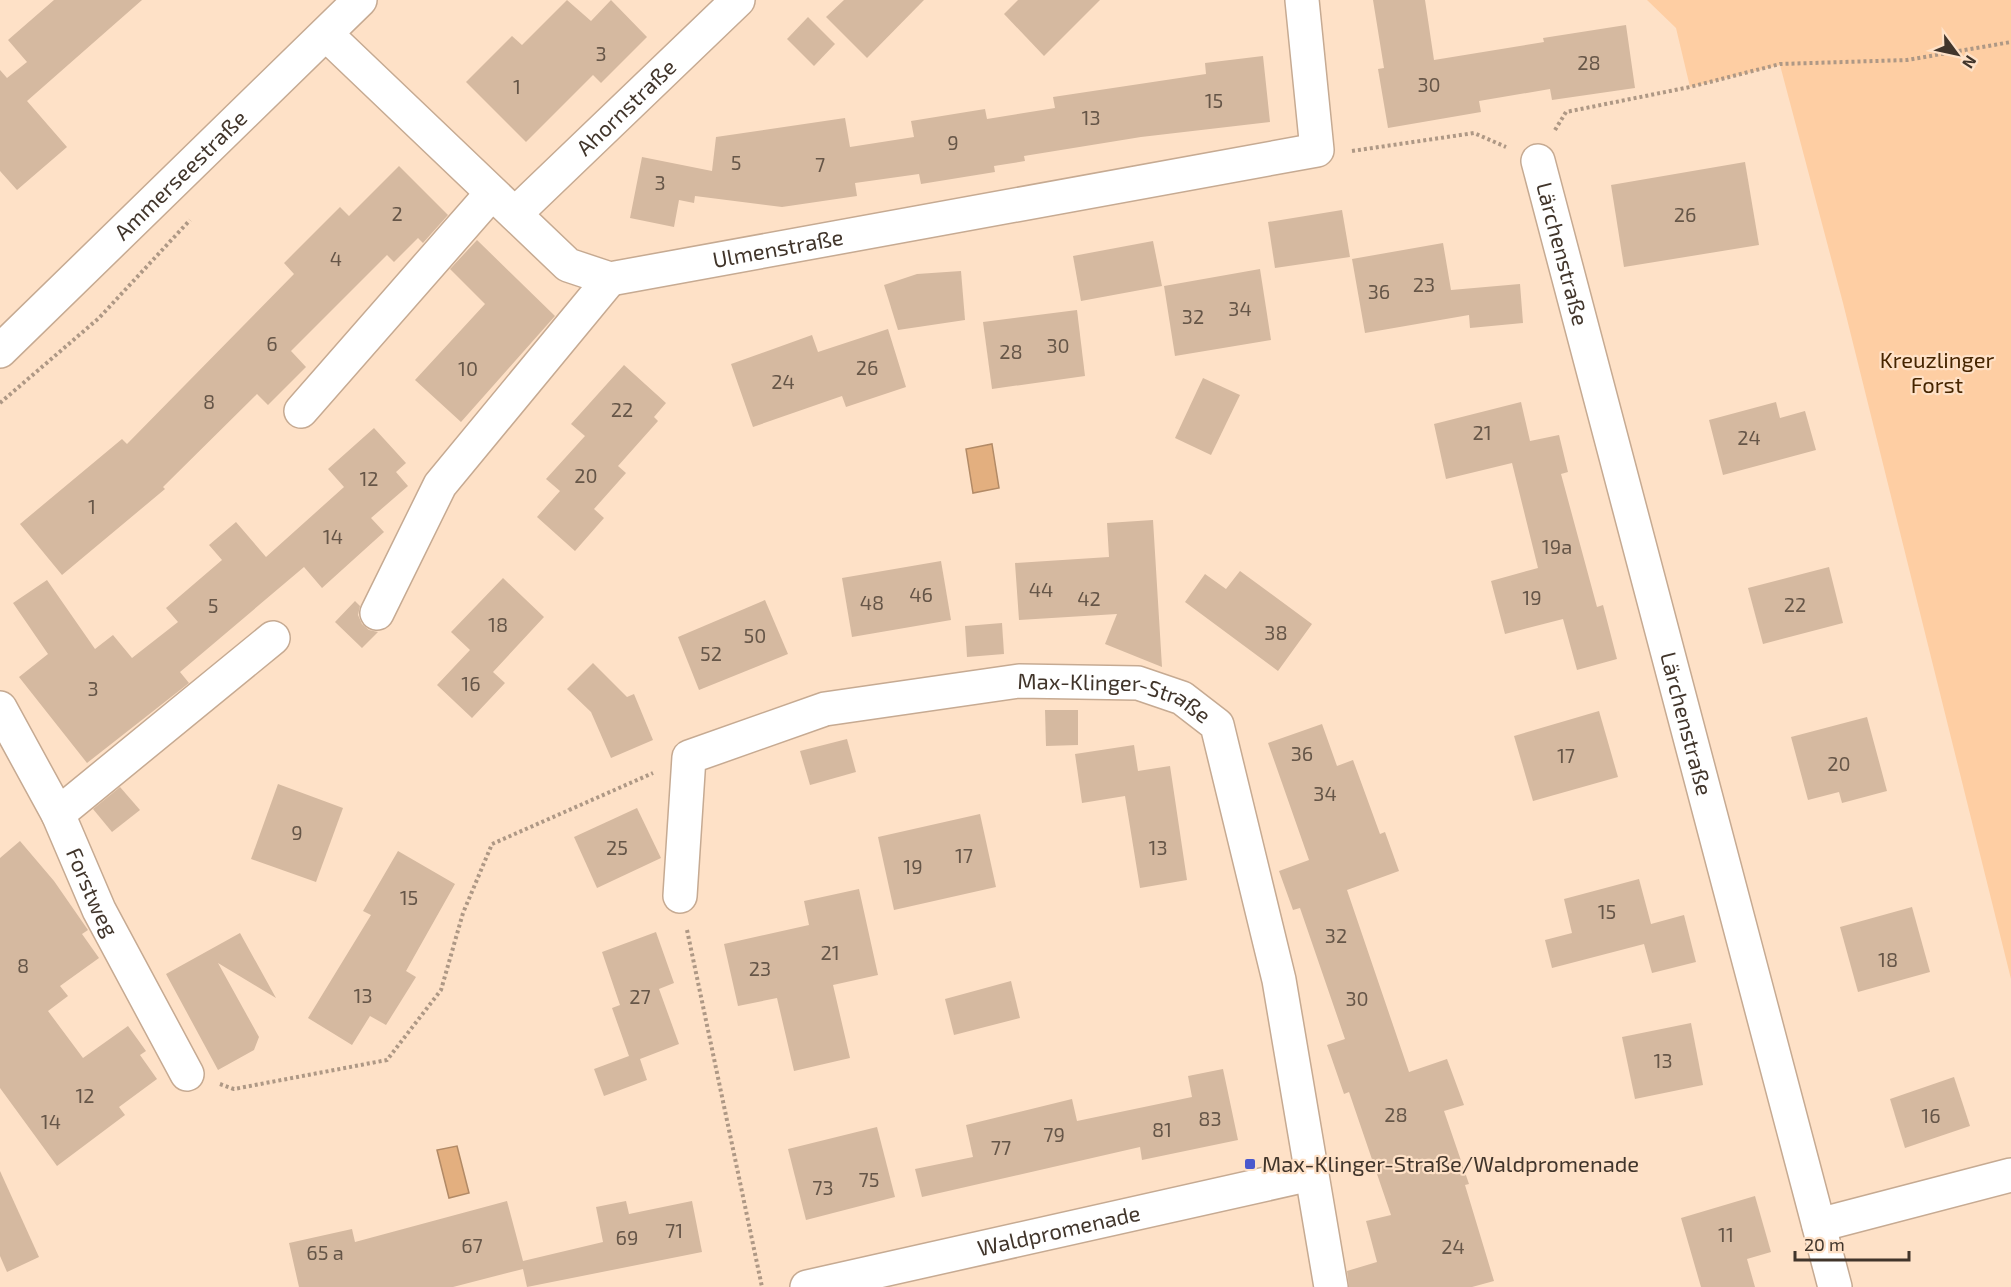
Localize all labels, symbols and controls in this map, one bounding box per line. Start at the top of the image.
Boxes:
north arrow [1927,24,1987,84]
house number: 3 [595,41,607,65]
house number: 28 [1577,50,1601,74]
text: N [1959,52,1981,72]
street label: Ahornstraße [570,53,681,160]
house number: 30 [1417,72,1441,96]
house number: 1 [513,74,521,98]
house number: 15 [1205,88,1223,112]
street label: Ammerseestraße [108,104,251,245]
house number: 13 [1081,105,1101,129]
house number: 9 [947,130,959,154]
house number: 5 [731,150,741,174]
house number: 7 [815,152,825,176]
house number: 3 [654,170,666,194]
street label: Lärchenstraße [1532,179,1595,328]
house number: 2 [391,201,403,225]
house number: 26 [1674,202,1696,226]
street label: Ulmenstraße [710,223,845,272]
house number: 4 [330,246,342,270]
house number: 23 [1413,272,1435,296]
house number: 36 [1368,279,1390,303]
house number: 34 [1228,296,1252,320]
house number: 32 [1182,304,1204,328]
house number: 6 [266,331,278,355]
house number: 30 [1046,333,1070,357]
house number: 28 [999,339,1023,363]
park label: Kreuzlinger Forst [1880,346,1995,397]
house number: 26 [856,355,878,379]
house number: 10 [458,356,478,380]
house number: 24 [771,369,795,393]
house number: 8 [203,389,215,413]
house number: 22 [611,397,633,421]
house number: 21 [1472,420,1492,444]
house number: 24 [1737,425,1761,449]
house number: 20 [574,463,598,487]
house number: 12 [359,466,379,490]
house number: 1 [88,494,96,518]
house number: 14 [323,524,343,548]
house number: 19a [1542,534,1572,558]
house number: 44 [1029,577,1053,601]
house number: 46 [909,582,933,606]
house number: 19 [1522,585,1542,609]
house number: 42 [1077,586,1101,610]
house number: 48 [860,590,884,614]
house number: 22 [1784,592,1806,616]
house number: 5 [208,593,218,617]
house number: 18 [488,612,508,636]
house number: 38 [1264,620,1288,644]
house number: 50 [744,623,766,647]
house number: 52 [700,641,722,665]
street label: Lärchenstraße [1656,649,1719,798]
street label: Max-Klinger-Straße [1017,667,1217,728]
house number: 16 [461,671,481,695]
house number: 3 [87,676,99,700]
house number: 36 [1291,741,1313,765]
house number: 17 [1557,743,1575,767]
house number: 20 [1827,751,1851,775]
house number: 34 [1313,781,1337,805]
house number: 9 [291,820,303,844]
house number: 25 [606,835,628,859]
house number: 13 [1148,835,1168,859]
street label: Forstweg [62,843,125,940]
house number: 17 [955,843,973,867]
house number: 19 [903,854,923,878]
house number: 15 [400,885,418,909]
house number: 15 [1598,899,1616,923]
house number: 32 [1325,923,1347,947]
house number: 21 [820,940,840,964]
house number: 18 [1878,947,1898,971]
house number: 8 [17,953,29,977]
house number: 23 [749,956,771,980]
house number: 13 [353,983,373,1007]
house number: 27 [629,984,651,1008]
house number: 30 [1345,986,1369,1010]
house number: 13 [1653,1048,1673,1072]
house number: 12 [75,1083,95,1107]
house number: 28 [1384,1102,1408,1126]
house number: 16 [1921,1103,1941,1127]
house number: 83 [1198,1106,1222,1130]
house number: 14 [41,1109,61,1133]
house number: 81 [1152,1117,1172,1141]
house number: 79 [1043,1122,1065,1146]
house number: 77 [991,1135,1011,1159]
place label: Max-Klinger-Straße/Waldpromenade [1262,1150,1639,1176]
marker: Max-Klinger-Straße/Waldpromenade [1243,1157,1257,1171]
house number: 75 [859,1167,879,1191]
house number: 73 [812,1175,834,1199]
street label: Waldpromenade [975,1199,1142,1260]
house number: 71 [665,1218,683,1242]
house number: 11 [1718,1222,1734,1246]
scale bar [1795,1224,1909,1262]
house number: 69 [616,1225,638,1249]
house number: 67 [461,1233,483,1257]
text: 20 m [1804,1233,1845,1255]
house number: 24 [1441,1234,1465,1258]
house number: 65 a [306,1240,344,1264]

